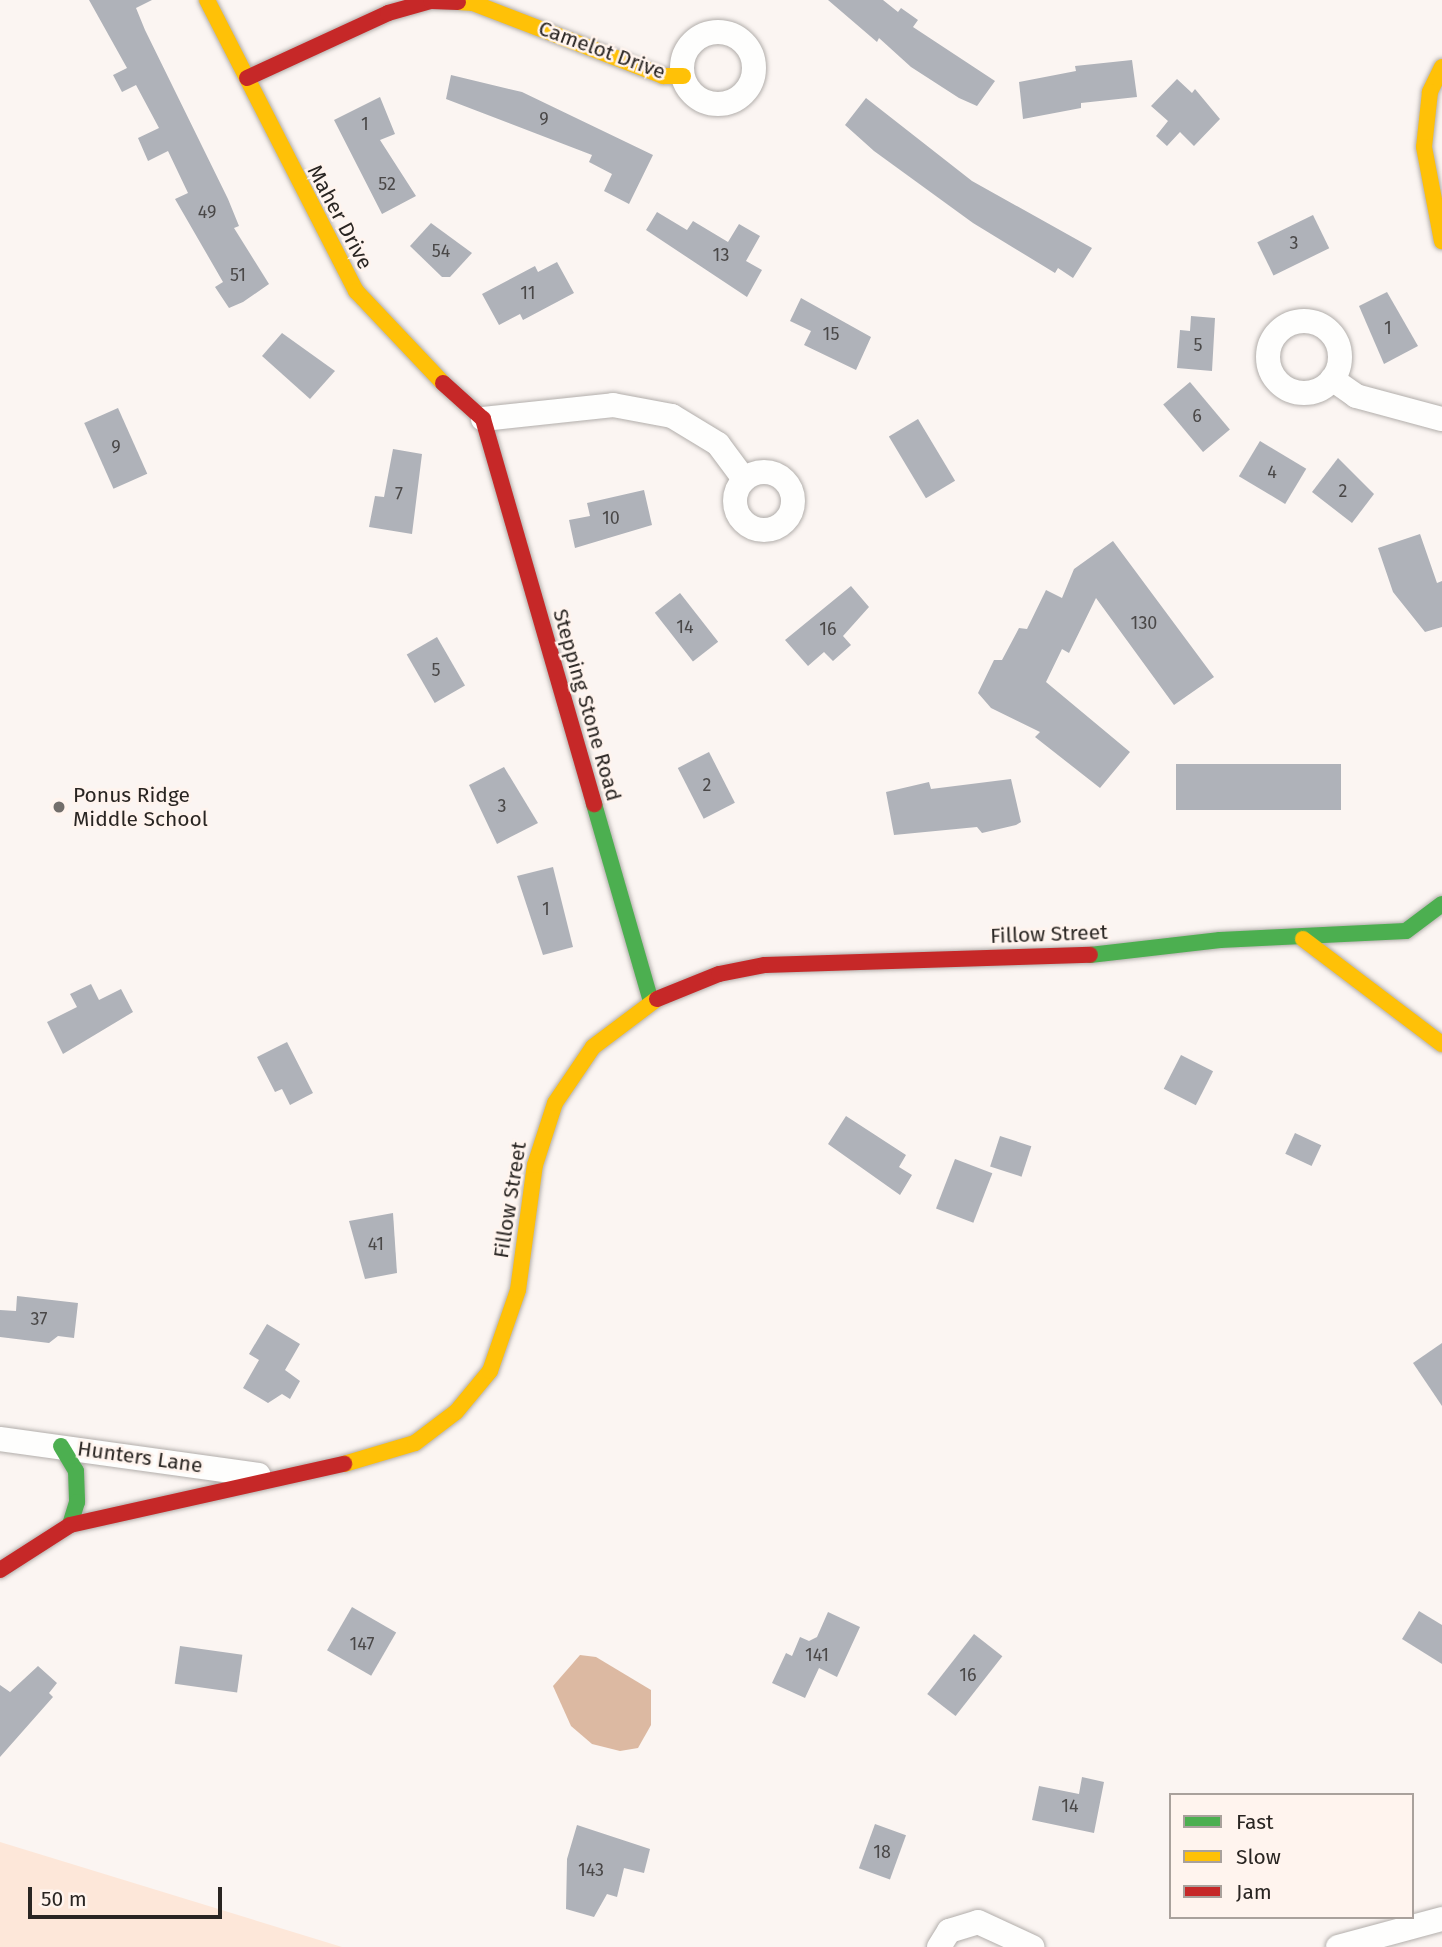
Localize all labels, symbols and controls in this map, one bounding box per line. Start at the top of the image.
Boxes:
street label: Camelot Drive [535,15,669,85]
house number: 9 [539,108,549,130]
house number: 1 [361,113,369,135]
street label: Maher Drive [302,161,378,273]
house number: 52 [378,173,396,195]
house number: 49 [198,201,216,223]
house number: 3 [1290,232,1298,254]
house number: 54 [432,240,450,262]
house number: 13 [713,244,729,266]
house number: 51 [230,264,246,286]
house number: 11 [520,282,536,304]
house number: 1 [1384,317,1392,339]
house number: 15 [823,323,839,345]
house number: 5 [1193,334,1203,356]
house number: 6 [1192,405,1202,427]
house number: 9 [111,436,121,458]
house number: 4 [1267,461,1277,483]
house number: 2 [1339,480,1347,502]
house number: 7 [395,483,403,505]
house number: 10 [602,507,620,529]
street label: Stepping Stone Road [548,606,626,804]
house number: 130 [1131,612,1157,634]
house number: 14 [676,616,694,638]
house number: 16 [819,618,837,640]
house number: 5 [431,659,441,681]
house number: 2 [703,774,711,796]
place label: Ponus Ridge Middle School [73,782,208,832]
house number: 3 [498,795,506,817]
marker: Ponus Ridge Middle School [51,799,67,815]
house number: 1 [542,898,550,920]
street label: Fillow Street [990,919,1108,949]
street label: Fillow Street [488,1140,532,1260]
house number: 41 [368,1233,384,1255]
house number: 37 [31,1308,47,1330]
street label: Hunters Lane [76,1436,204,1478]
house number: 147 [350,1633,374,1655]
house number: 141 [805,1644,829,1666]
house number: 16 [959,1664,977,1686]
legend [1169,1793,1414,1919]
house number: 14 [1061,1795,1079,1817]
text: Fast [1236,1809,1274,1835]
house number: 18 [873,1841,891,1863]
text: Slow [1236,1844,1281,1870]
house number: 143 [578,1859,604,1881]
scale bar [32,1874,226,1918]
text: Jam [1236,1879,1272,1905]
text: 50 m [41,1886,87,1912]

